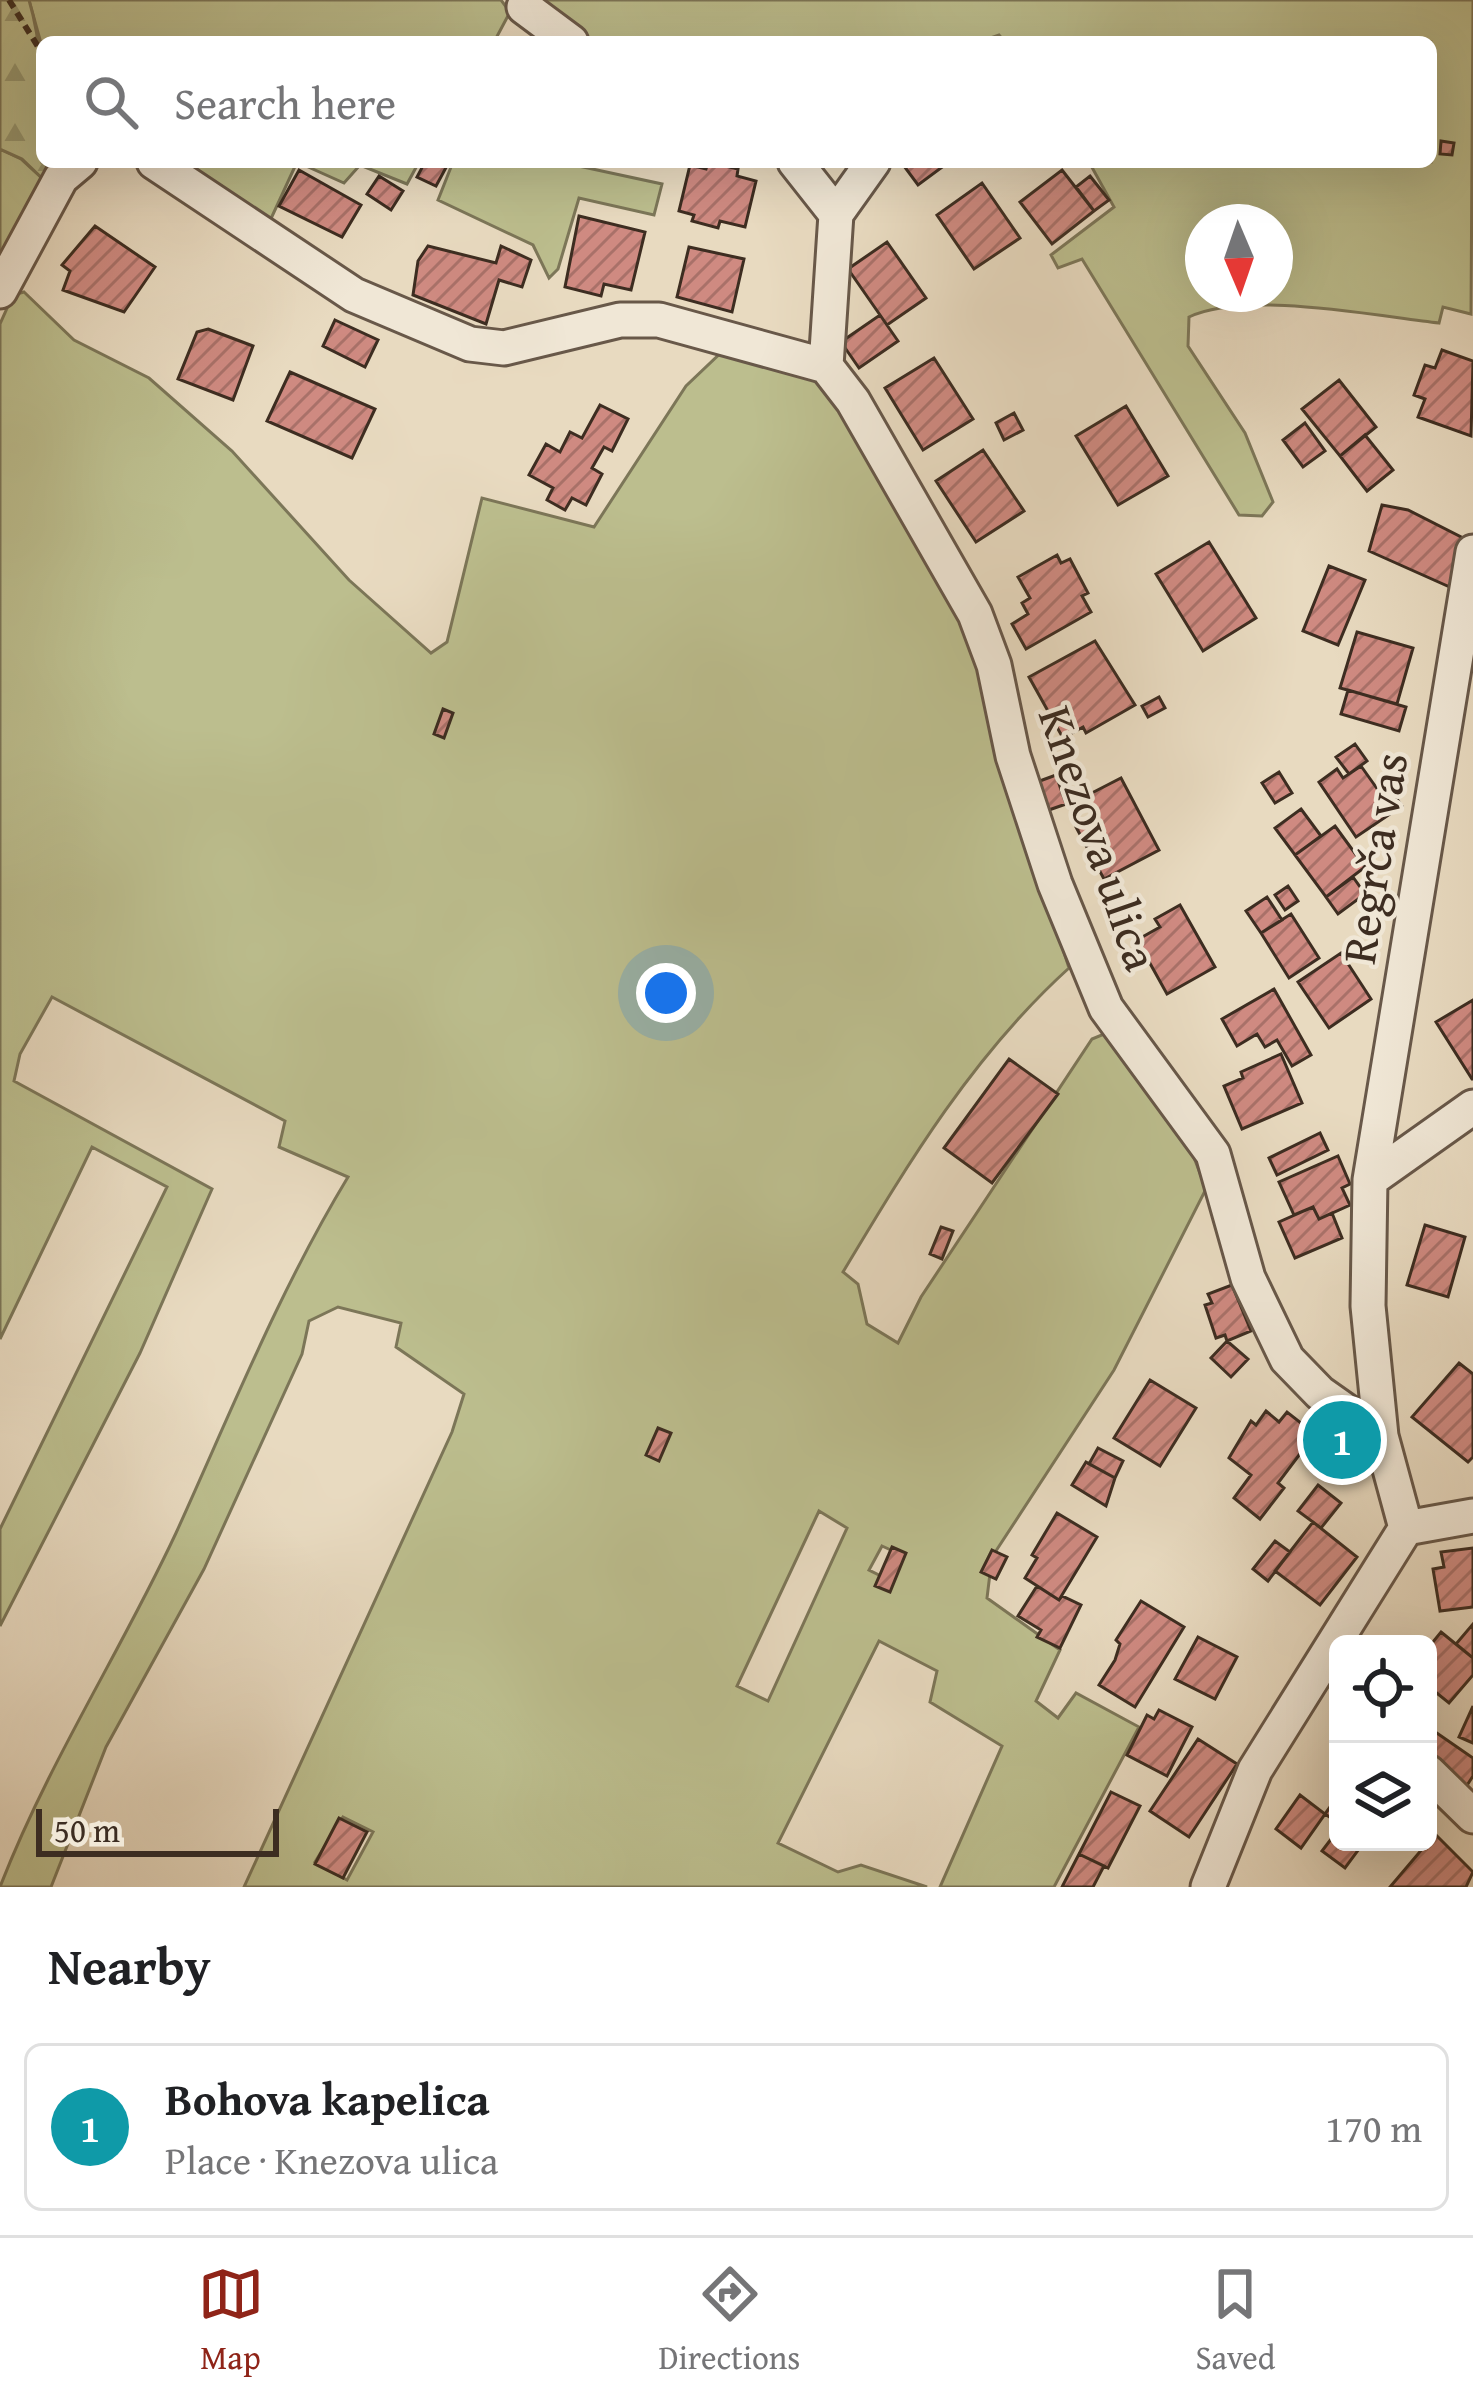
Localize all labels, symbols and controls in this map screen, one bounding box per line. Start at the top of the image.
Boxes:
search box [36,36,1437,168]
icon: search [78,69,144,135]
text: Search here [174,70,396,135]
north arrow [1185,204,1293,312]
street label: Knezova ulica [1021,696,1178,980]
street label: Regrča vas [1322,747,1425,969]
your location [636,963,696,1023]
pin: 1 [1303,1395,1381,1485]
map controls [1329,1635,1437,1851]
button: locate [1329,1635,1437,1743]
button: layers [1329,1743,1437,1851]
scale bar [36,1803,279,1856]
text: 50 m [54,1806,120,1854]
text: Nearby [48,1928,211,2003]
text: Bohova kapelica [165,2066,490,2131]
text: 1 [80,2099,100,2156]
text: 170 m [1325,2099,1422,2156]
text: Place · Knezova ulica [165,2131,498,2188]
tab: Map [198,2261,264,2381]
tab: Directions [659,2261,800,2381]
tab: Saved [1196,2261,1275,2381]

